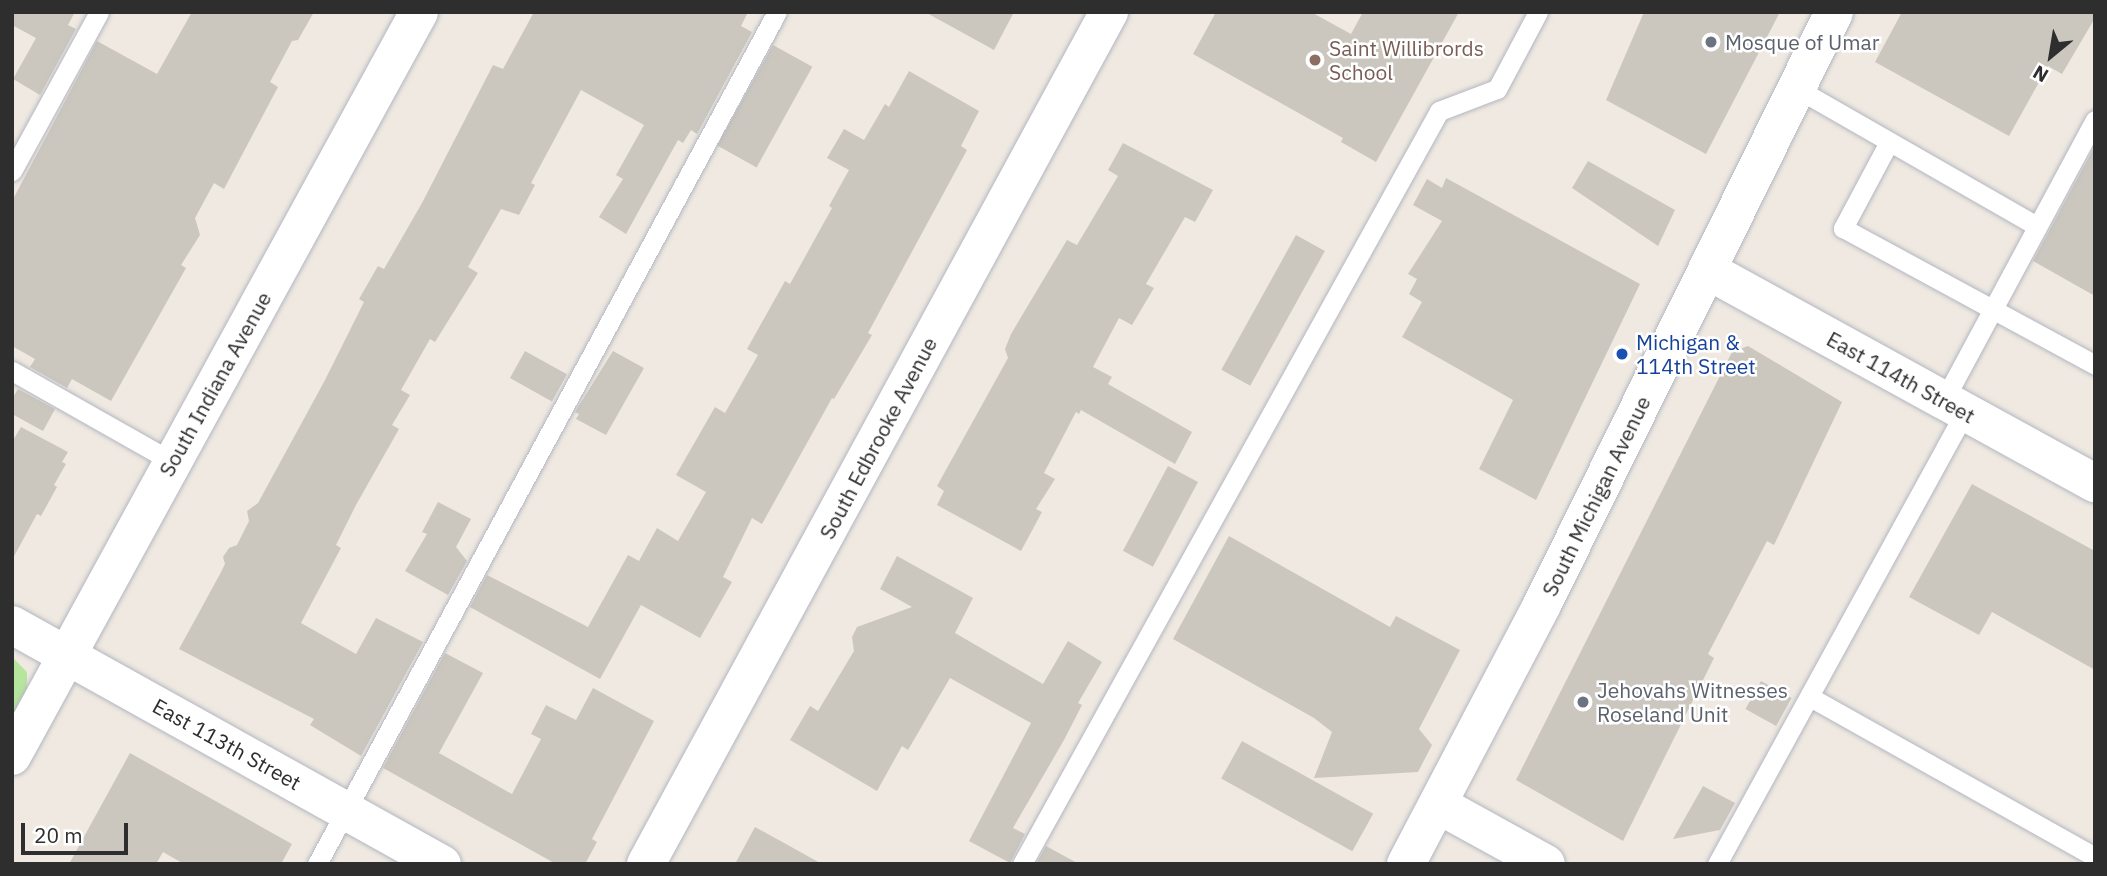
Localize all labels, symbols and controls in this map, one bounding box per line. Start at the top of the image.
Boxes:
north arrow [2016,21,2086,91]
place label: Mosque of Umar [1725,29,1880,55]
marker: Mosque of Umar [1703,34,1719,50]
place label: Saint Willibrords School [1329,35,1484,85]
marker: Saint Willibrords School [1307,52,1323,68]
text: N [2029,60,2052,88]
street label: South Indiana Avenue [154,287,276,481]
street label: East 114th Street [1823,326,1979,428]
place label: Michigan & 114th Street [1636,329,1756,379]
street label: South Edbrooke Avenue [814,333,942,543]
marker: Michigan & 114th Street [1614,346,1630,362]
street label: South Michigan Avenue [1537,392,1655,600]
place label: Jehovahs Witnesses Roseland Unit [1597,677,1788,727]
street label: East 113th Street [149,693,305,795]
marker: Jehovahs Witnesses Roseland Unit [1575,694,1591,710]
scale bar [24,810,131,854]
text: 20 m [34,821,83,849]

